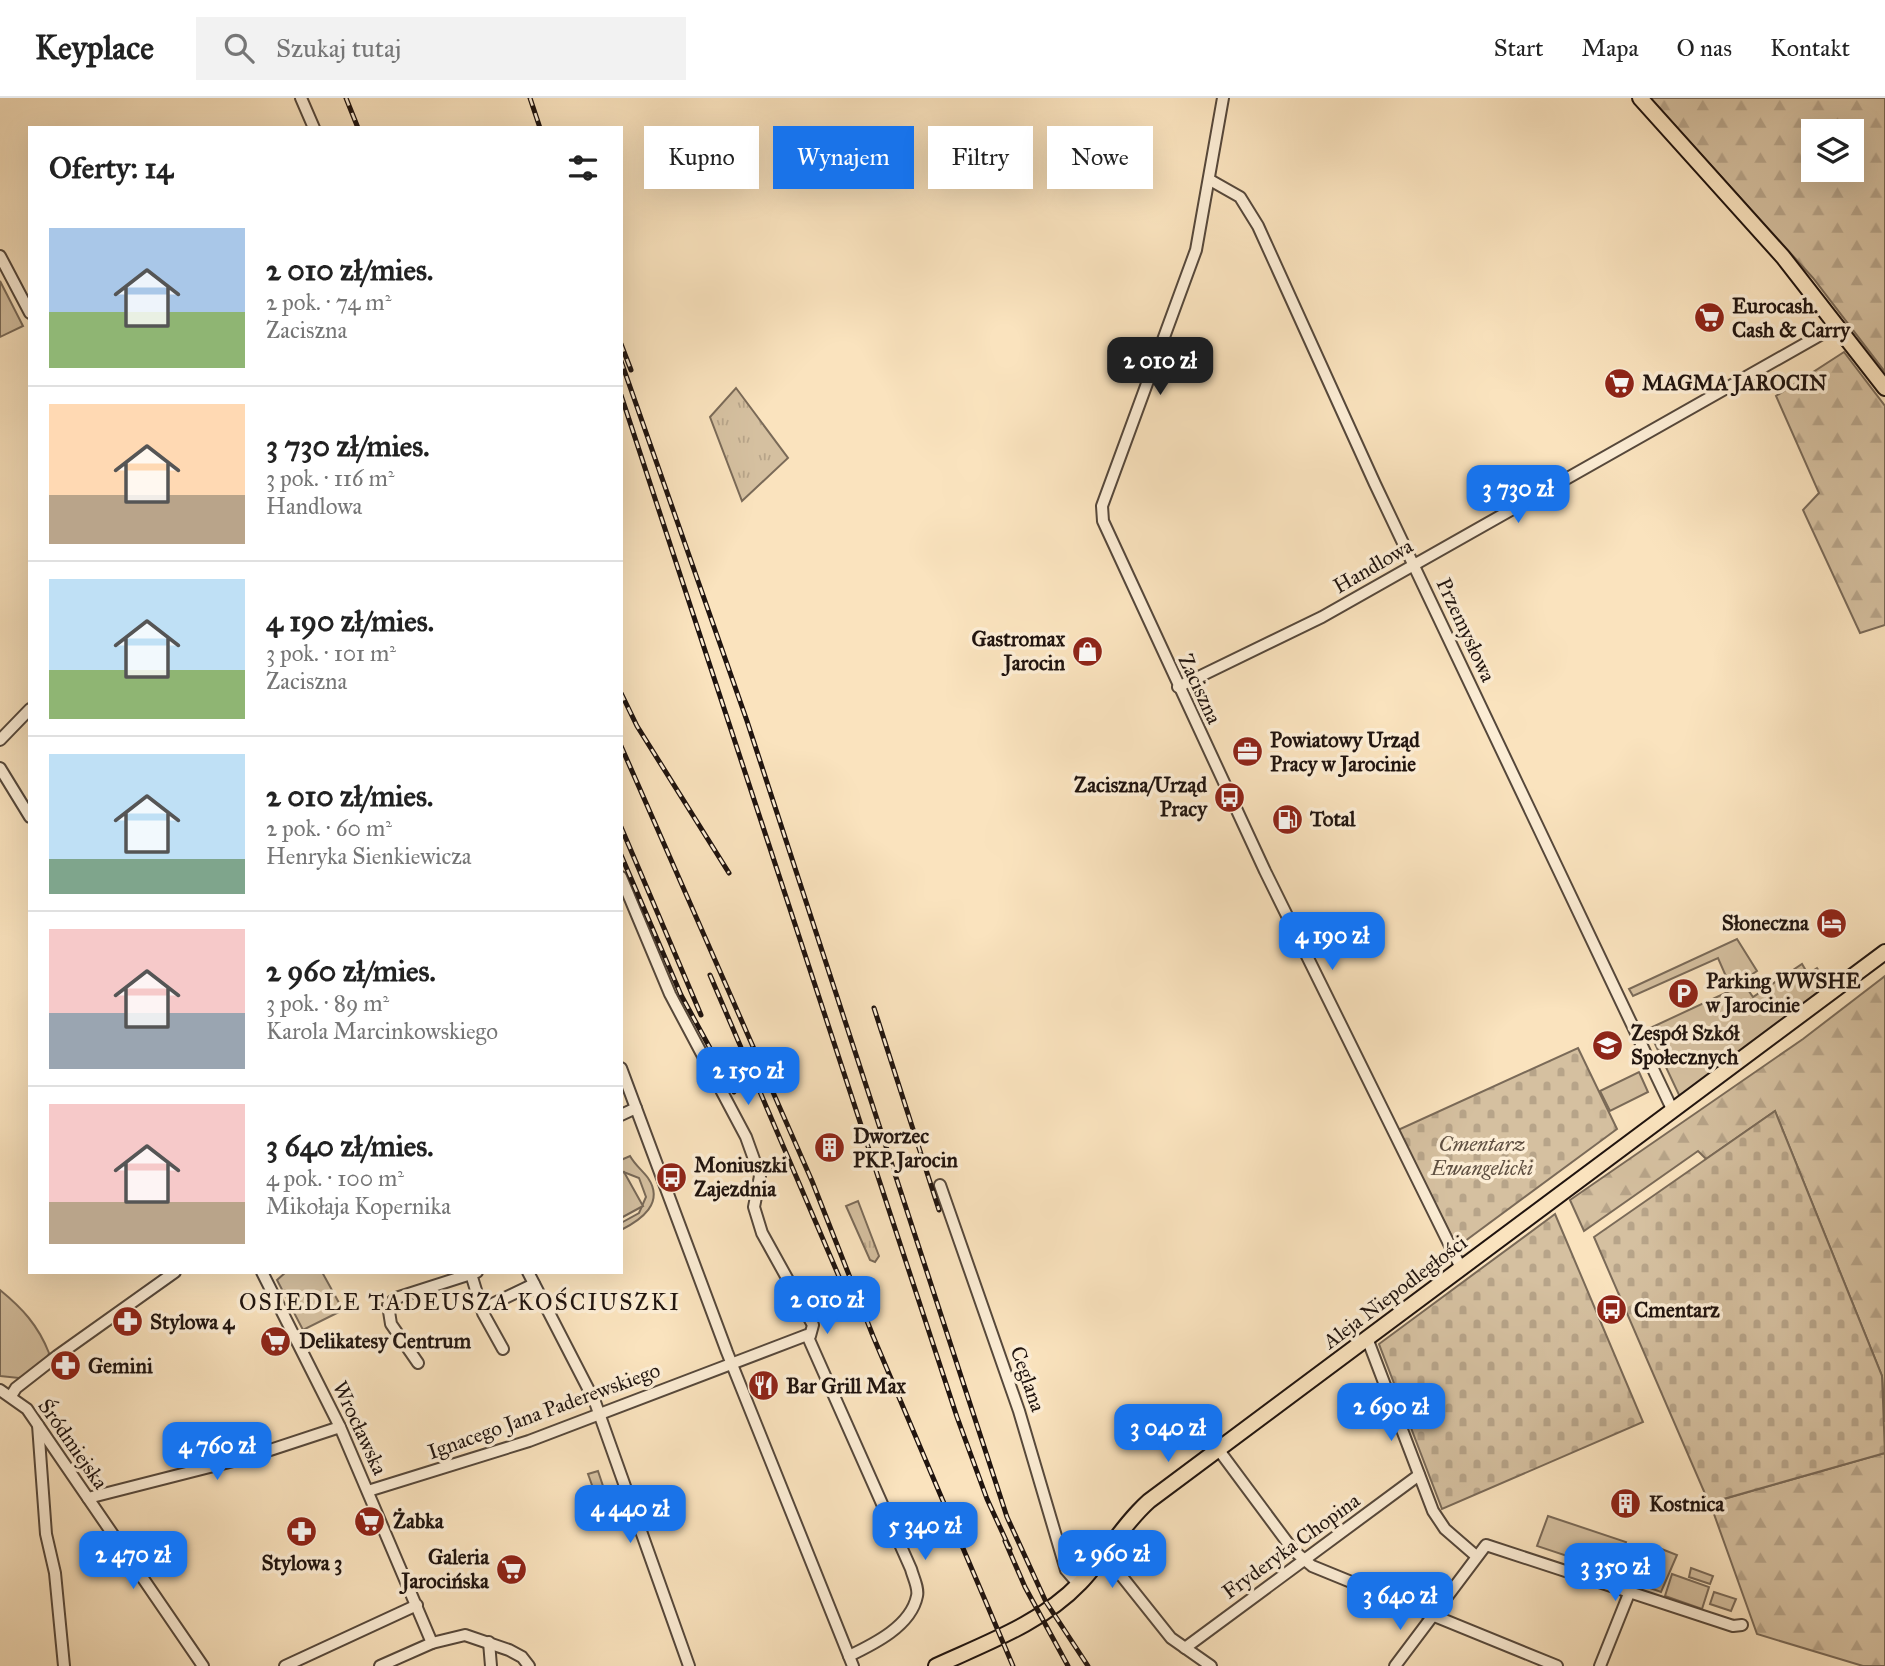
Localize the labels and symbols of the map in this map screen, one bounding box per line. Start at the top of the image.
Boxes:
place label: Eurocash. Cash & Carry [1732,293,1851,343]
supermarket icon: Eurocash. Cash & Carry [1692,301,1726,335]
pin: 2 010 zł [1088,338,1232,397]
supermarket icon: MAGMA JAROCIN [1602,366,1636,400]
place label: MAGMA JAROCIN [1642,370,1827,397]
pin: 3 730 zł [1446,466,1590,525]
street label: Handlowa [1328,533,1418,599]
street label: Przemysłowa [1431,574,1501,686]
place label: Gastromax Jarocin [971,626,1066,677]
shop icon: Gastromax Jarocin [1071,634,1105,668]
street label: Zaciszna [1173,650,1228,728]
place label: Powiatowy Urząd Pracy w Jarocinie [1270,727,1420,778]
office icon: Powiatowy Urząd Pracy w Jarocinie [1230,735,1264,769]
place label: Zaciszna/Urząd Pracy [1074,772,1208,822]
bus stop icon: Zaciszna/Urząd Pracy [1213,780,1247,814]
fuel station icon: Total [1270,802,1304,836]
place label: Total [1309,806,1357,832]
hotel icon: Słoneczna [1815,906,1849,940]
place label: Słoneczna [1722,910,1810,936]
pin: 4 190 zł [1260,912,1404,972]
place label: Parking WWSHE w Jarocinie [1705,968,1861,1019]
parking icon: Parking WWSHE w Jarocinie [1666,976,1700,1010]
place label: Zespół Szkół Społecznych [1631,1020,1741,1070]
school or university icon: Zespół Szkół Społecznych [1591,1028,1625,1062]
pin: 2 150 zł [676,1048,820,1107]
place label: Dworzec PKP Jarocin [853,1123,958,1174]
building icon: Dworzec PKP Jarocin [813,1131,847,1165]
park label: Cmentarz Ewangelicki [1430,1131,1533,1181]
place label: Moniuszki Zajezdnia [694,1152,787,1202]
bus stop icon: Moniuszki Zajezdnia [654,1160,688,1194]
street label: Aleja Niepodległości [1317,1229,1472,1355]
pin: 2 010 zł [755,1276,899,1336]
district label: OSIEDLE TADEUSZA KOŚCIUSZKI [239,1287,681,1316]
bus stop icon: Cmentarz [1594,1293,1628,1327]
place label: Cmentarz [1634,1297,1720,1323]
pharmacy icon: Stylowa 4 [110,1305,144,1339]
place label: Stylowa 4 [150,1309,236,1335]
supermarket icon: Delikatesy Centrum [259,1324,293,1358]
place label: Delikatesy Centrum [299,1328,472,1354]
street label: Ceglana [1005,1343,1051,1415]
pharmacy icon: Gemini [48,1349,82,1383]
place label: Gemini [88,1353,153,1379]
street label: Ignacego Jana Paderewskiego [424,1357,664,1465]
restaurant icon: Bar Grill Max [746,1369,780,1403]
place label: Bar Grill Max [786,1373,907,1399]
street label: Wrocławska [327,1377,393,1479]
pin: 2 690 zł [1319,1384,1463,1443]
street label: Śródmiejska [32,1393,115,1494]
pin: 3 040 zł [1096,1404,1240,1464]
pin: 4 760 zł [145,1422,289,1482]
pin: 4 440 zł [558,1486,702,1545]
street label: Fryderyka Chopina [1217,1487,1365,1605]
building icon: Kostnica [1609,1487,1643,1521]
place label: Kostnica [1649,1491,1725,1517]
pin: 5 340 zł [853,1502,997,1562]
supermarket icon: Żabka [353,1504,387,1538]
place label: Żabka [393,1507,445,1534]
pharmacy icon: Stylowa 3 [285,1514,319,1548]
pin: 2 960 zł [1040,1530,1184,1590]
pin: 2 470 zł [61,1532,205,1591]
place label: Galeria Jarocińska [398,1544,490,1595]
pin: 3 350 zł [1543,1544,1687,1603]
place label: Stylowa 3 [261,1550,343,1576]
supermarket icon: Galeria Jarocińska [495,1552,529,1586]
pin: 3 640 zł [1328,1572,1472,1632]

